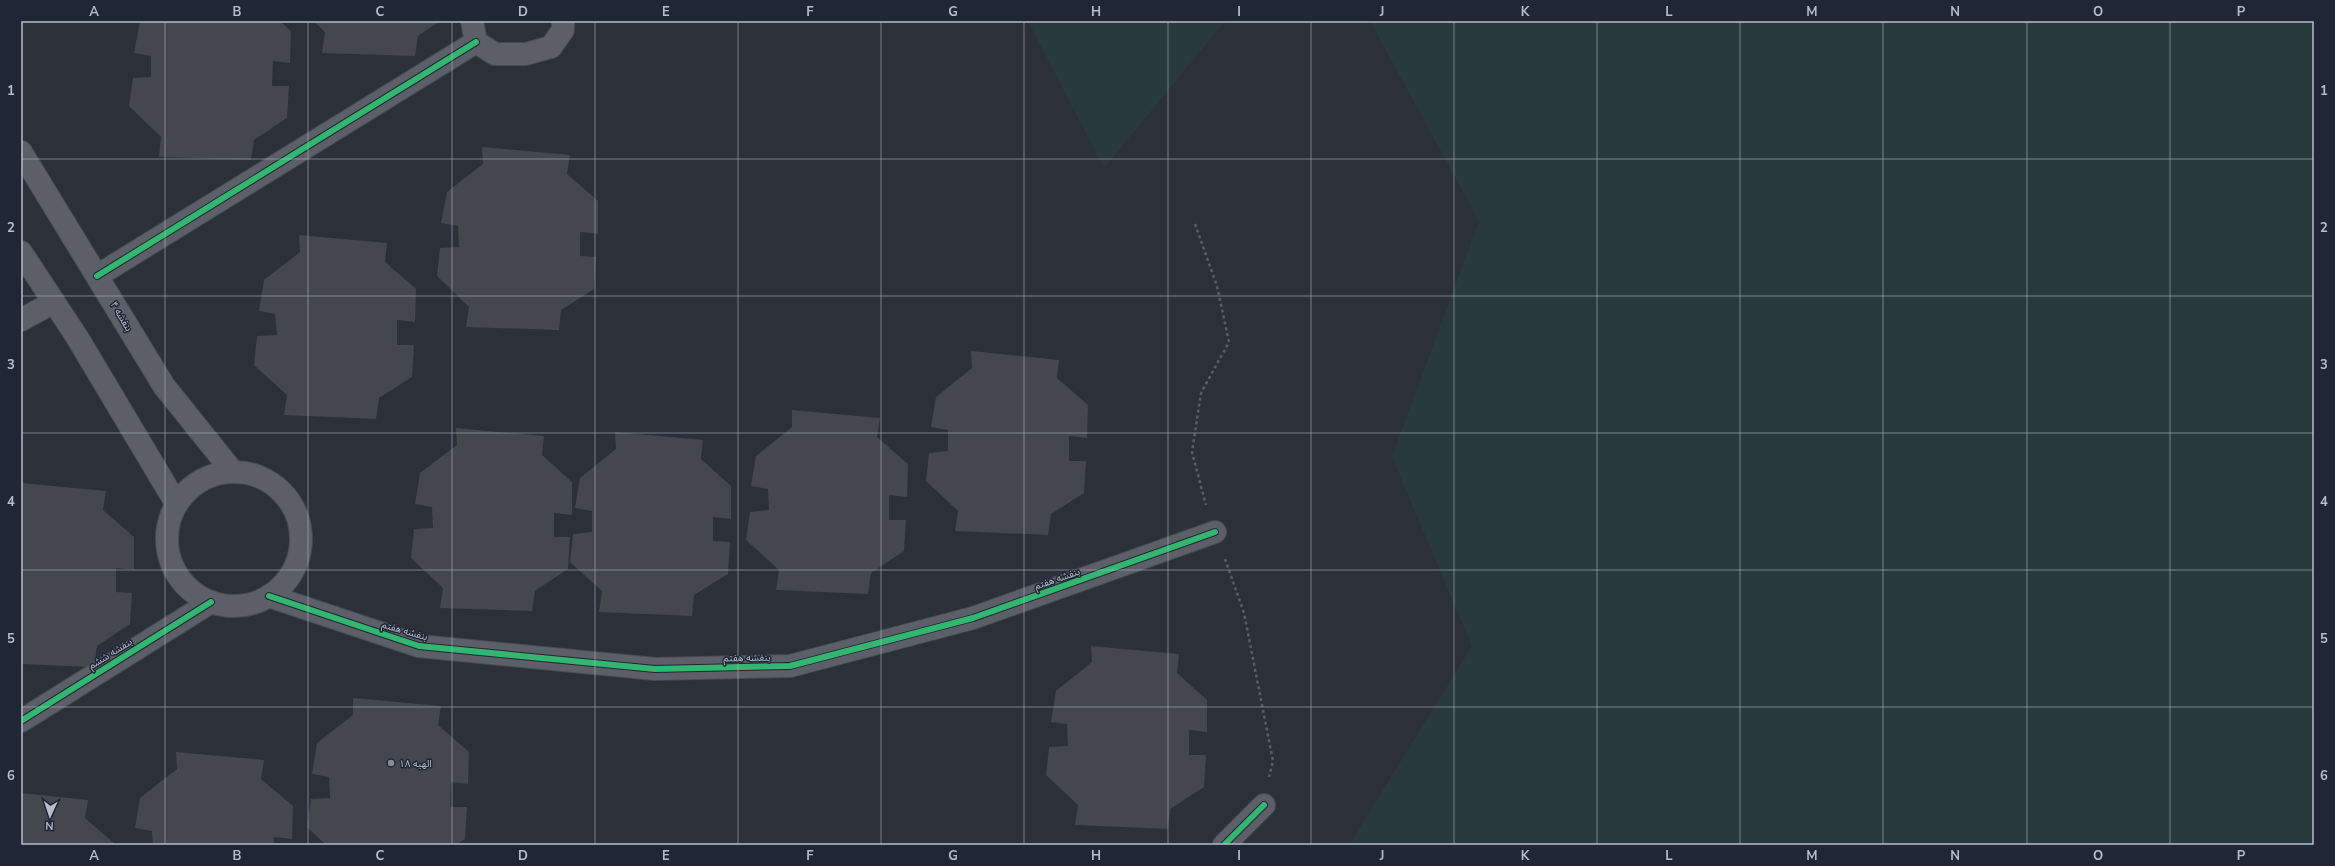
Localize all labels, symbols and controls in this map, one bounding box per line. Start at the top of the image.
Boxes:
text: A [89,3,99,21]
text: B [233,3,242,21]
text: C [376,3,385,21]
text: D [518,3,528,21]
text: E [662,3,670,21]
text: F [806,3,814,21]
text: G [948,3,958,21]
text: H [1091,3,1101,21]
text: I [1237,3,1241,21]
text: J [1379,3,1384,21]
text: K [1521,3,1530,21]
text: L [1665,3,1673,21]
text: M [1806,3,1818,21]
text: N [1950,3,1960,21]
text: O [2093,3,2103,21]
text: P [2237,3,2246,21]
text: 1 [7,82,15,100]
text: 1 [2320,82,2328,100]
text: 2 [7,219,15,237]
text: 2 [2320,219,2328,237]
street label: بنفشه ۴ [107,299,136,334]
text: 3 [7,356,15,374]
text: 3 [2320,356,2328,374]
text: 4 [7,493,15,511]
text: 4 [2320,493,2328,511]
street label: بنفشه هفتم [1033,565,1082,593]
street label: بنفشه هفتم [380,618,430,644]
text: 5 [7,630,15,648]
text: 5 [2320,630,2328,648]
street label: بنفشه ششم [86,635,135,673]
street label: بنفشه هفتم [723,651,771,665]
place label: الهیه ۱۸ [399,757,432,771]
marker: الهیه ۱۸ [386,758,396,768]
text: 6 [7,767,15,785]
text: 6 [2320,767,2328,785]
north arrow [30,796,70,836]
text: N [45,818,54,833]
text: A [89,847,99,865]
text: B [233,847,242,865]
text: C [376,847,385,865]
text: D [518,847,528,865]
text: E [662,847,670,865]
text: F [806,847,814,865]
text: G [948,847,958,865]
text: H [1091,847,1101,865]
text: I [1237,847,1241,865]
text: J [1379,847,1384,865]
text: K [1521,847,1530,865]
text: L [1665,847,1673,865]
text: M [1806,847,1818,865]
text: N [1950,847,1960,865]
text: O [2093,847,2103,865]
text: P [2237,847,2246,865]

